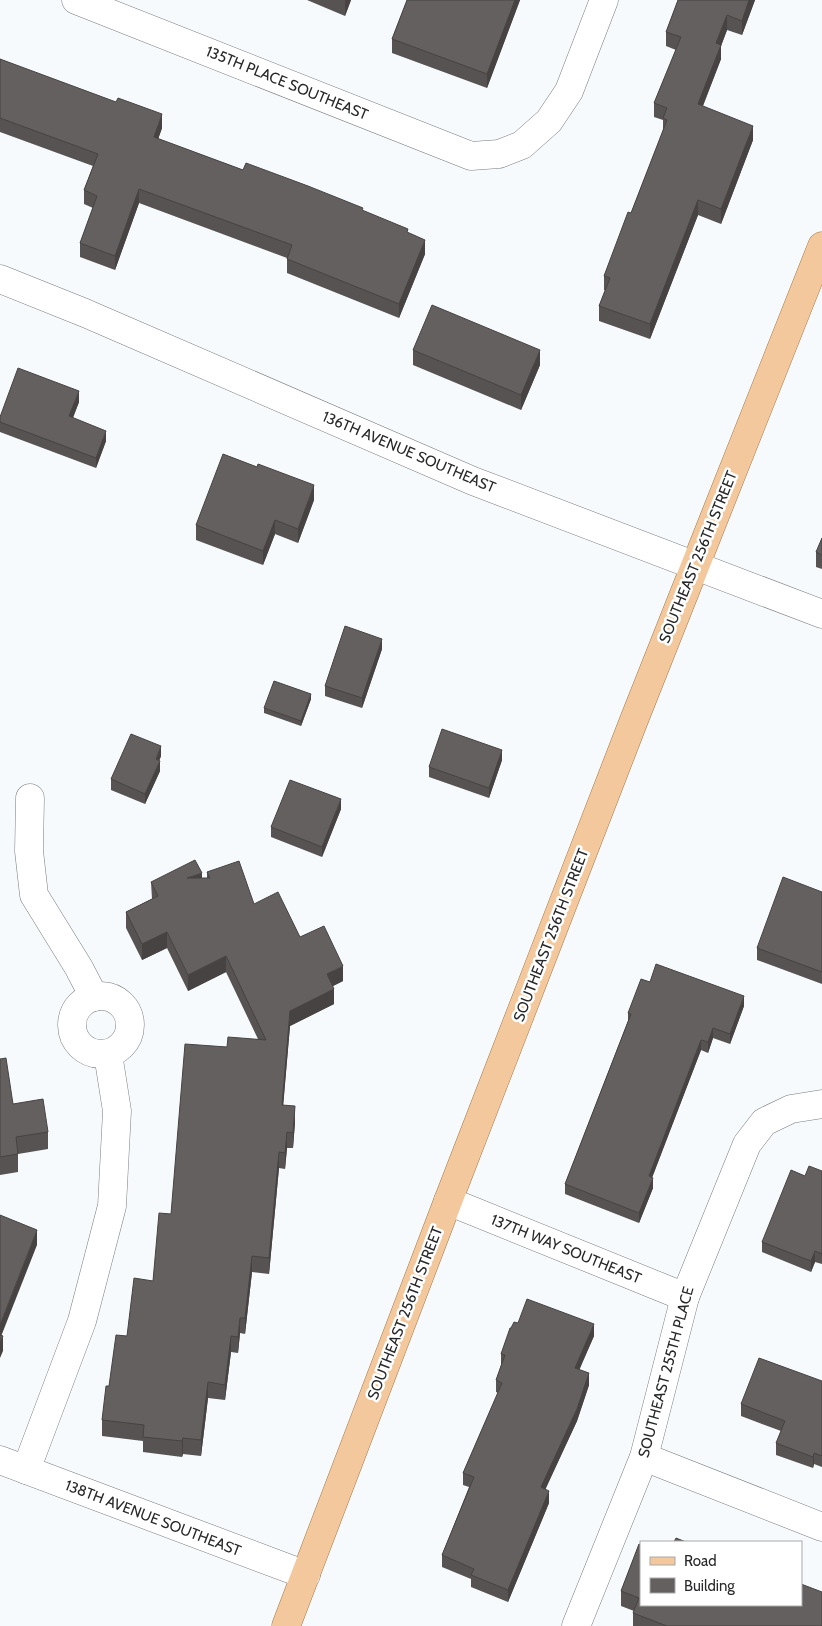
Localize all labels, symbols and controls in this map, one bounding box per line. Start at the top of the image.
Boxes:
street label: 135TH PLACE SOUTHEAST [203,42,371,124]
street label: 136TH AVENUE SOUTHEAST [320,407,498,497]
street label: SOUTHEAST 256TH STREET [655,468,741,646]
street label: SOUTHEAST 256TH STREET [510,846,592,1024]
street label: 137TH WAY SOUTHEAST [488,1211,644,1287]
street label: SOUTHEAST 256TH STREET [364,1224,446,1402]
street label: SOUTHEAST 255TH PLACE [635,1285,697,1459]
street label: 138TH AVENUE SOUTHEAST [62,1476,244,1560]
legend [640,1541,802,1606]
text: Road [684,1552,717,1570]
text: Building [684,1577,735,1595]

